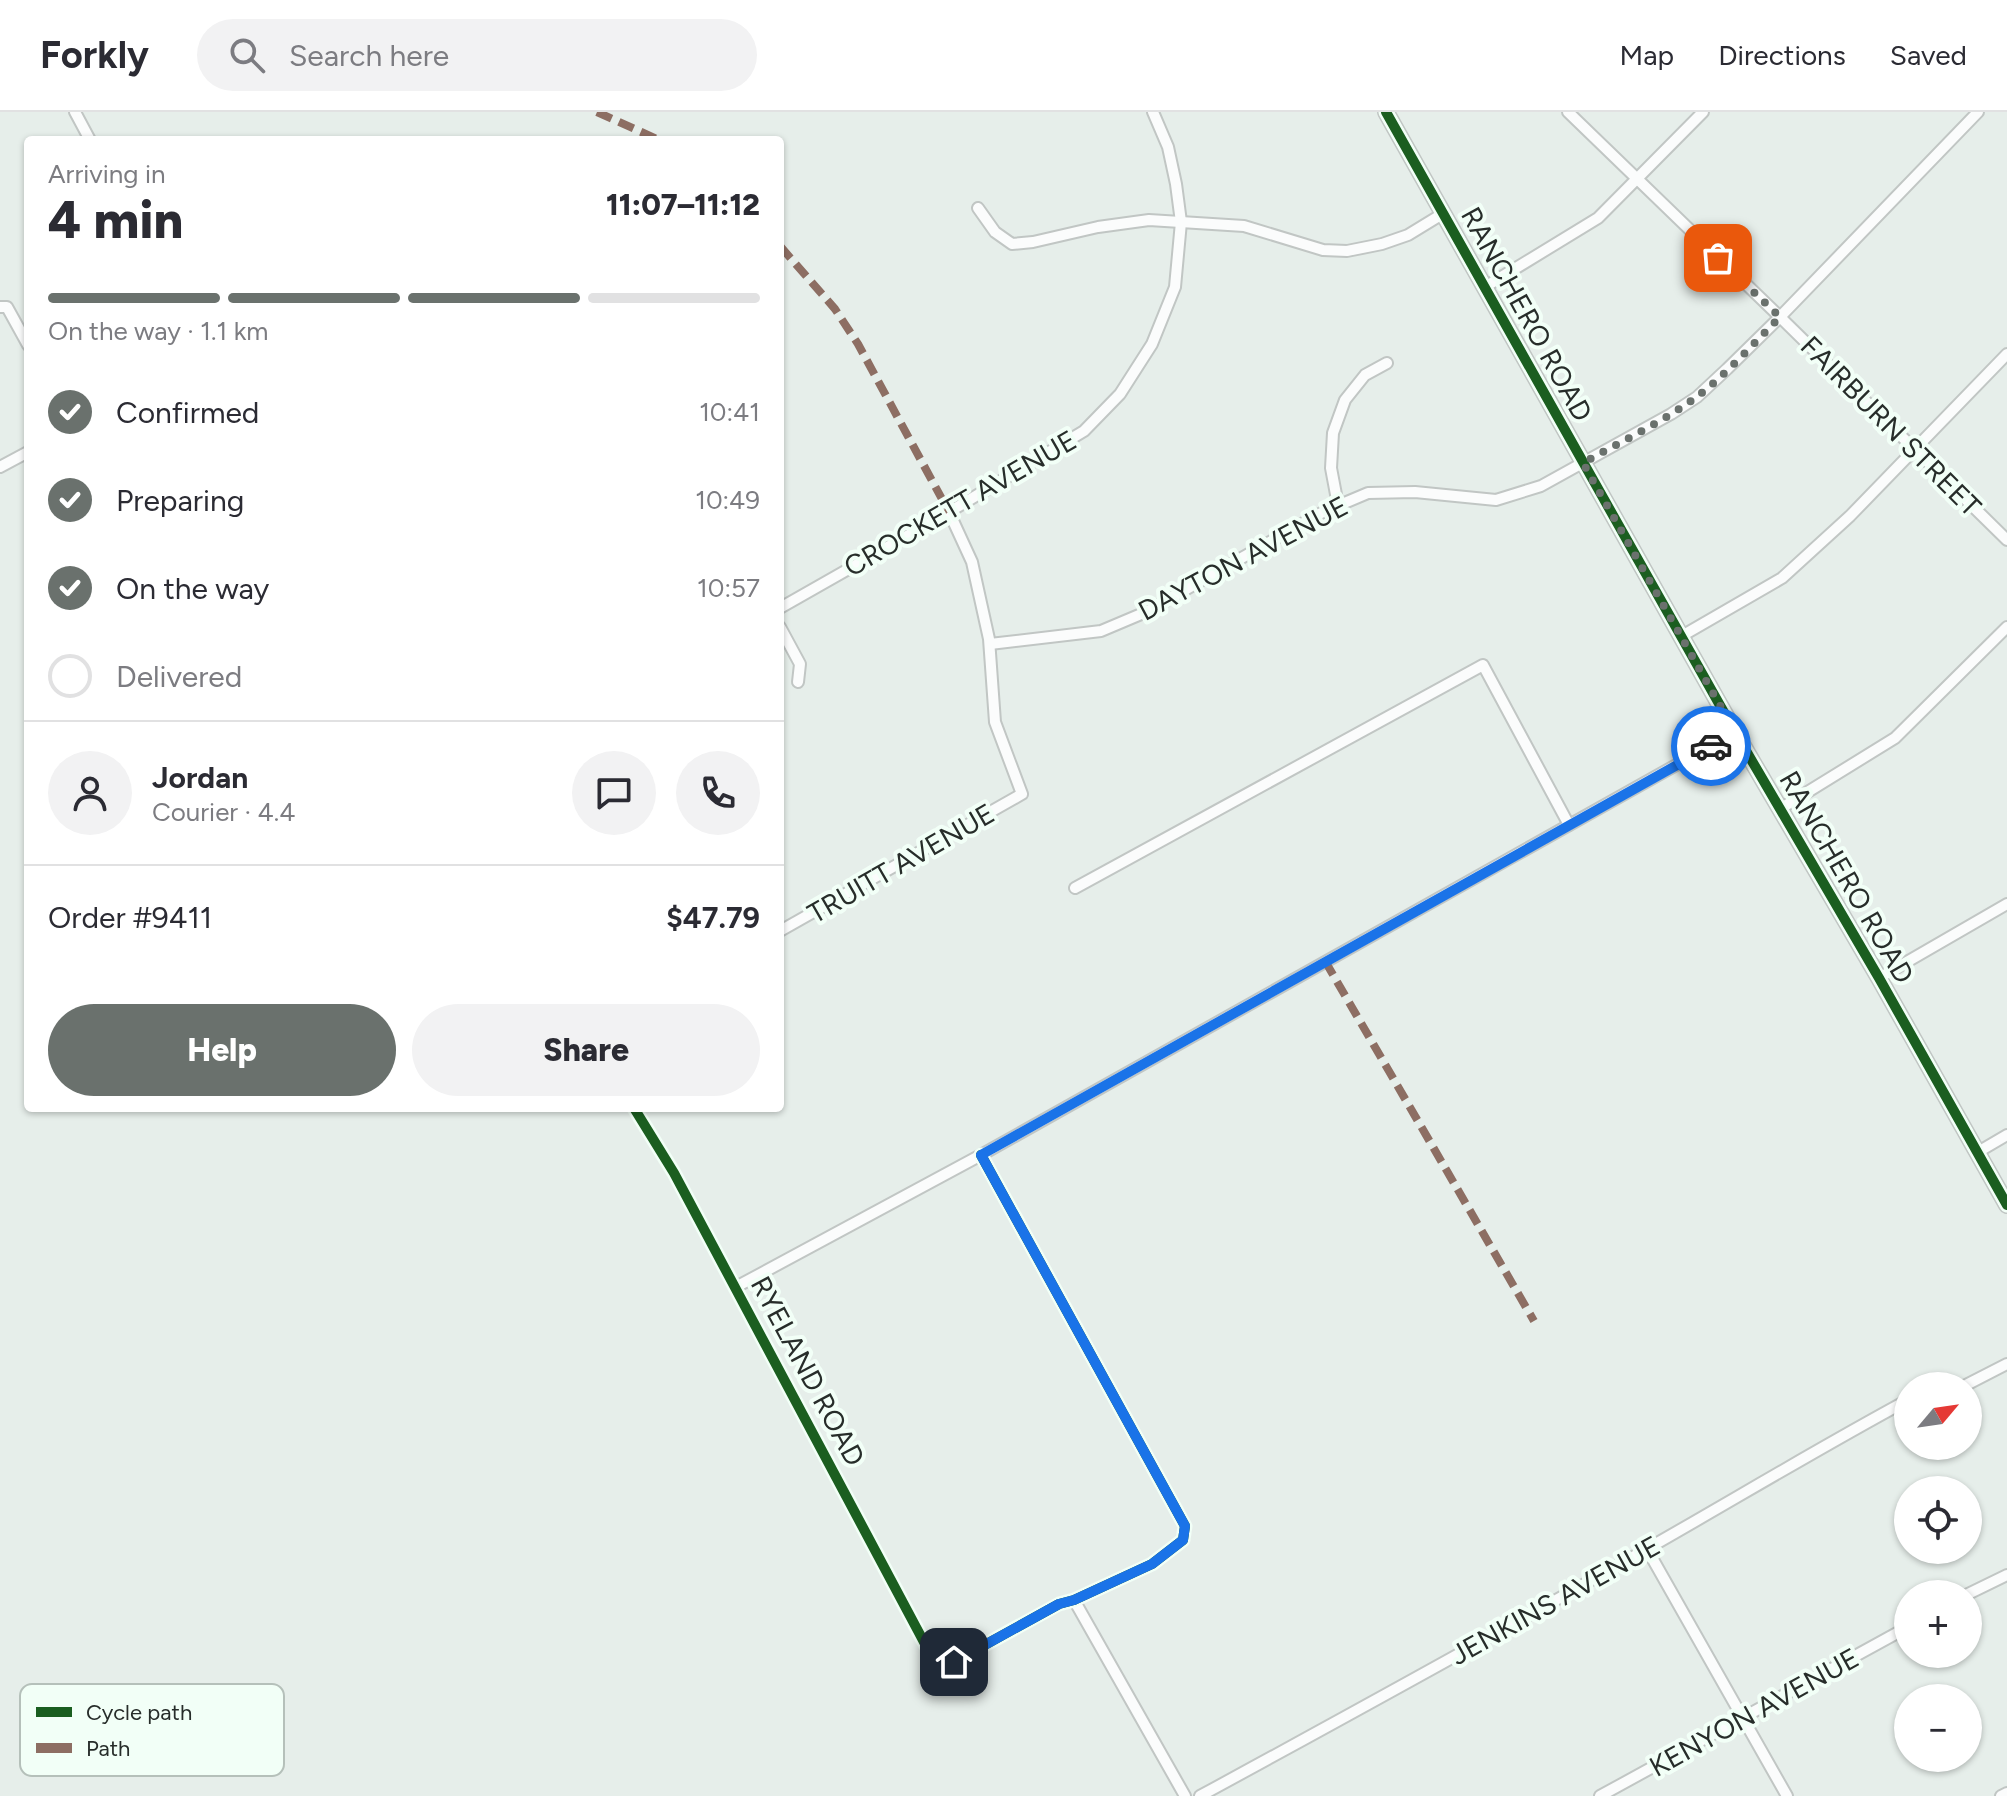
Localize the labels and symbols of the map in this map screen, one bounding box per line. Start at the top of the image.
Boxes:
street label: RANCHERO ROAD [1454,201,1600,427]
pin [1684,224,1752,292]
street label: FAIRBURN STREET [1794,329,1989,524]
street label: CROCKETT AVENUE [838,423,1082,583]
street label: DAYTON AVENUE [1132,488,1354,628]
courier [1671,706,1751,786]
street label: RANCHERO ROAD [1772,765,1922,989]
street label: TRUITT AVENUE [802,796,1000,930]
street label: RYELAND ROAD [744,1270,872,1472]
north arrow [1894,1372,1982,1460]
street label: JENKINS AVENUE [1444,1528,1666,1672]
pin [920,1628,988,1696]
street label: KENYON AVENUE [1643,1640,1865,1784]
legend [20,1684,284,1776]
text: Cycle path [86,1699,192,1726]
text: Path [86,1735,130,1762]

